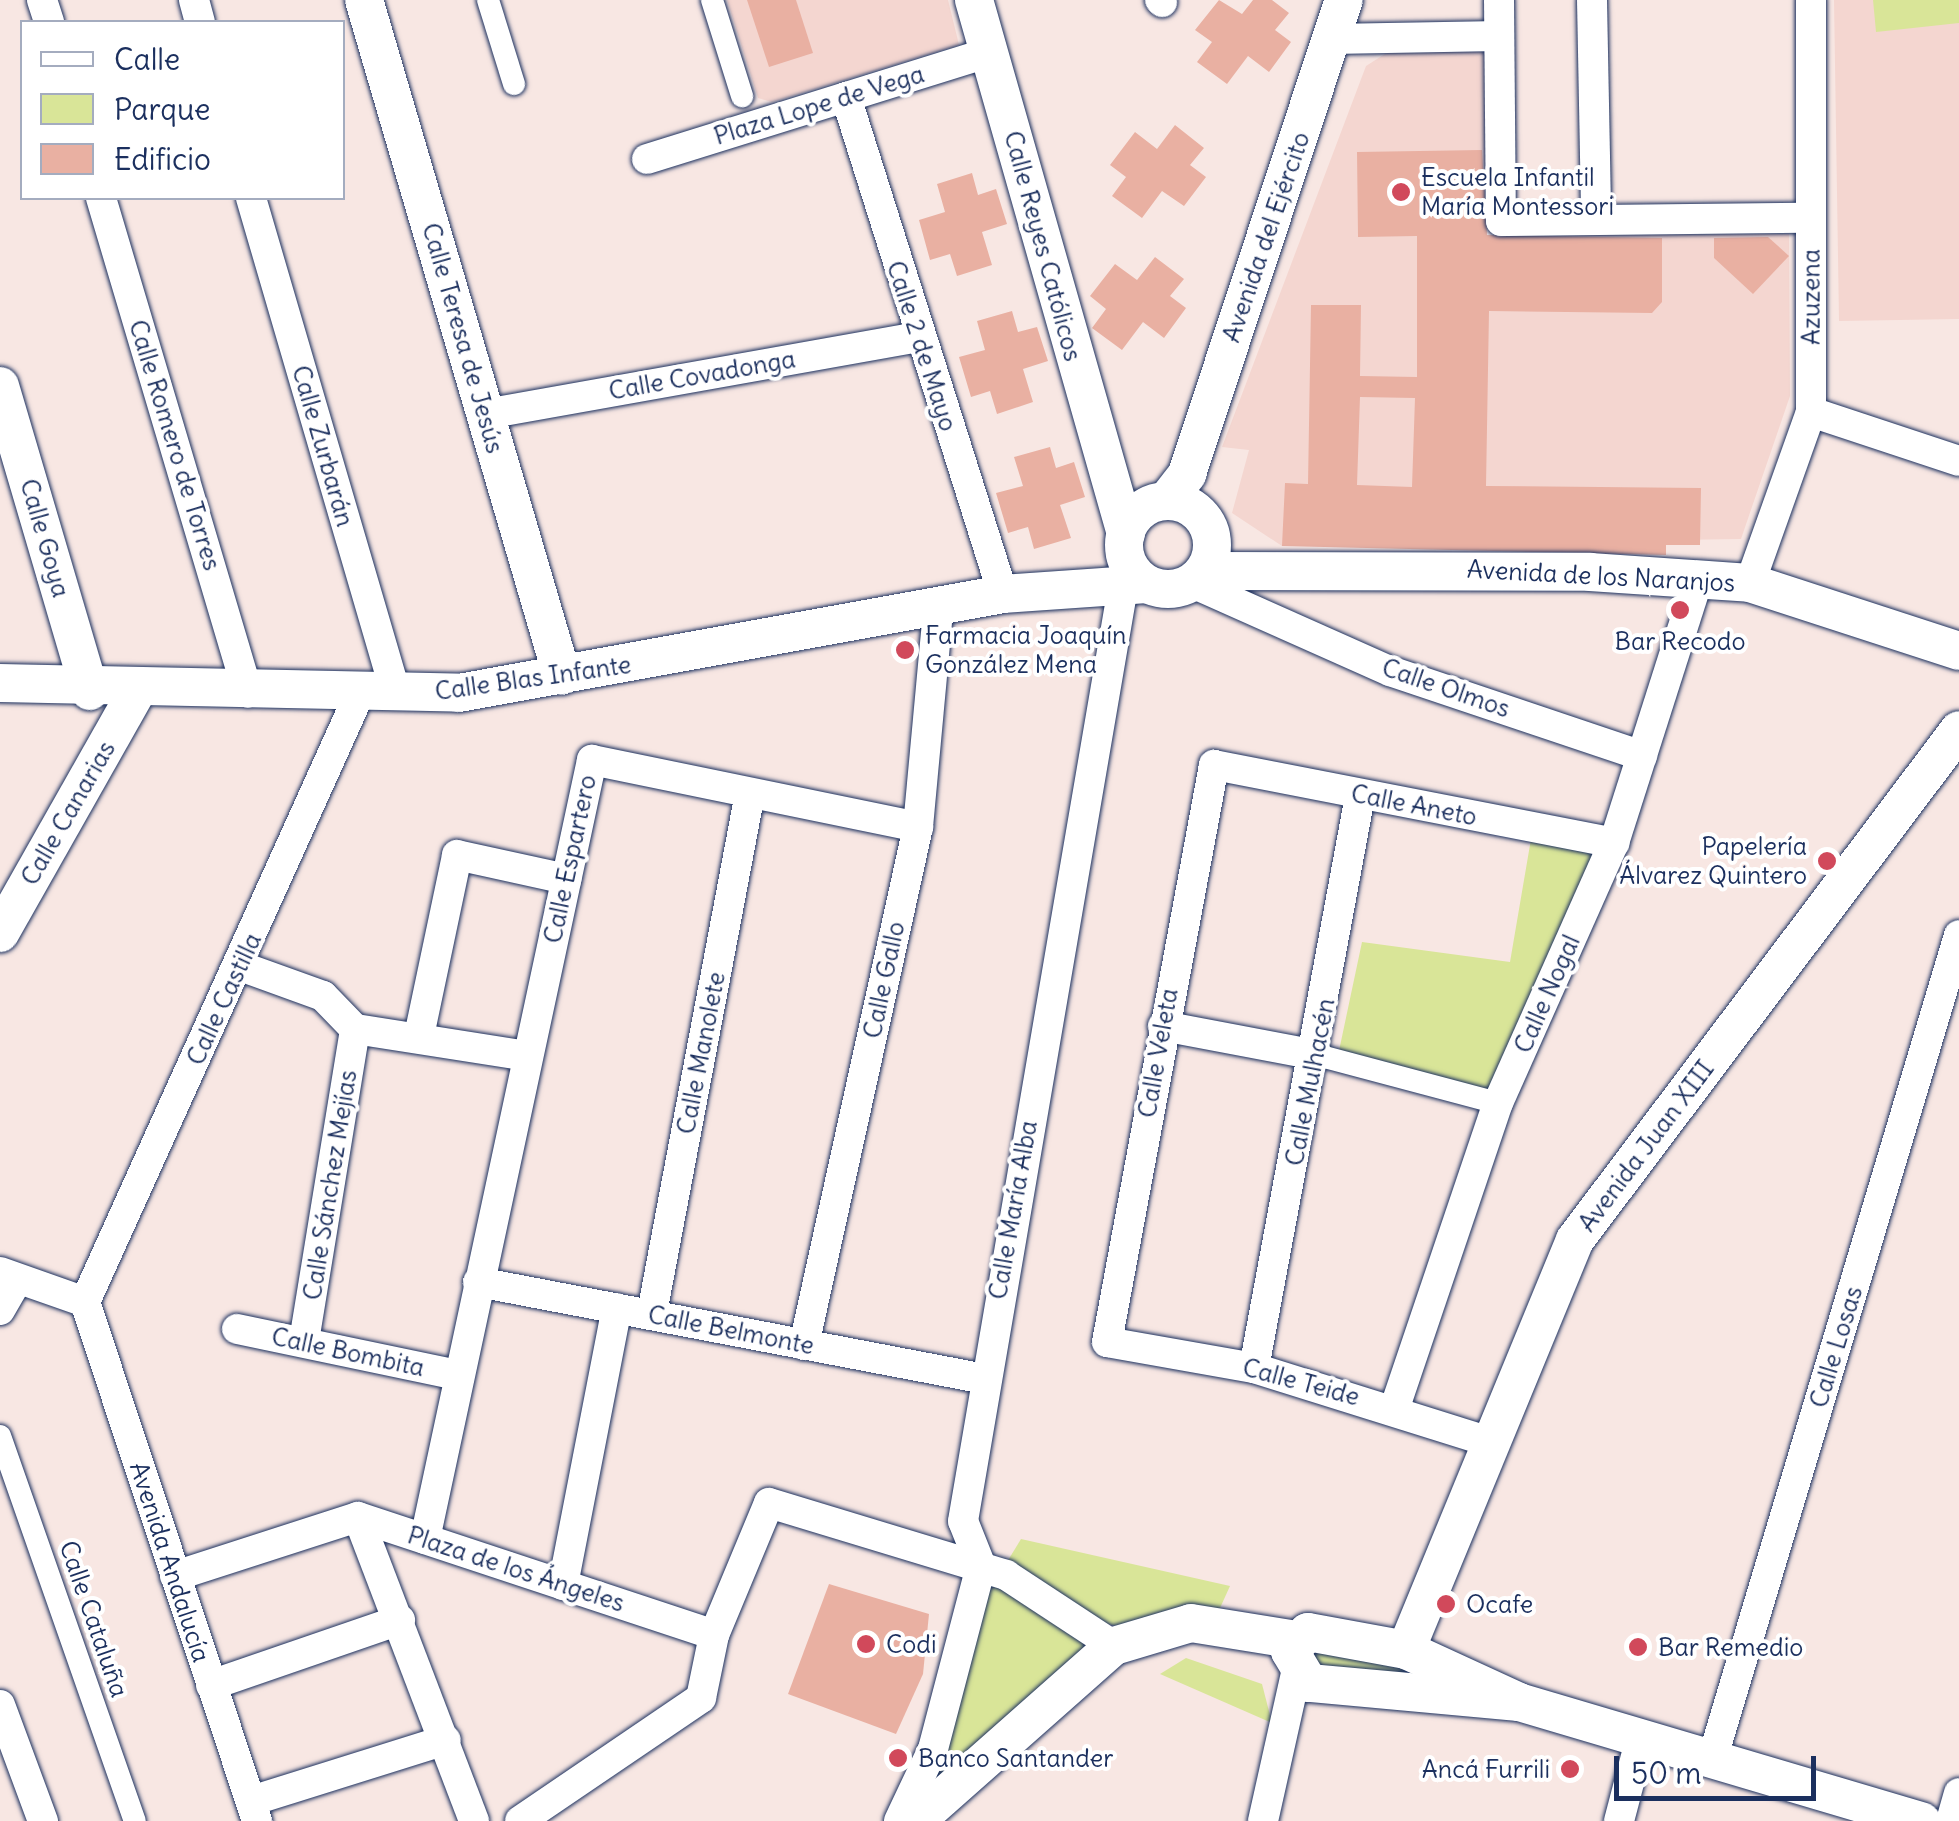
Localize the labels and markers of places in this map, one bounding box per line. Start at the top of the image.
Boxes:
place label: Escuela Infantil María Montessori [1421,163,1614,222]
marker: Escuela Infantil María Montessori [1390,181,1412,203]
marker: Bar Recodo [1669,599,1691,621]
place label: Farmacia Joaquín González Mena [925,621,1126,680]
place label: Bar Recodo [1615,626,1745,656]
marker: Farmacia Joaquín González Mena [894,639,916,661]
place label: Papelería Álvarez Quintero [1619,832,1807,891]
marker: Papelería Álvarez Quintero [1816,850,1838,872]
place label: Ocafe [1466,1589,1533,1619]
marker: Ocafe [1435,1593,1457,1615]
place label: Codi [886,1629,937,1659]
place label: Bar Remedio [1658,1632,1803,1662]
marker: Codi [855,1633,877,1655]
marker: Bar Remedio [1627,1636,1649,1658]
place label: Banco Santander [918,1743,1113,1773]
marker: Banco Santander [887,1747,909,1769]
place label: Ancá Furrili [1422,1754,1550,1784]
marker: Ancá Furrili [1559,1758,1581,1780]

